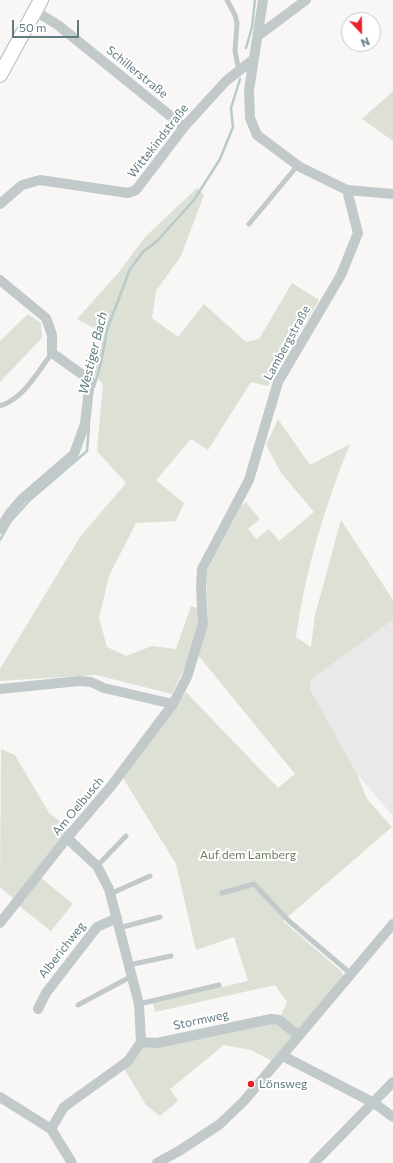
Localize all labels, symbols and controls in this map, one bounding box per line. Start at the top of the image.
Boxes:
scale bar [14,12,81,38]
north arrow [341,12,381,52]
text: 50 m [19,20,47,34]
text: N [359,35,372,50]
street label: Schillerstraße [103,43,171,101]
street label: Wittekindstraße [125,101,191,181]
street label: Lambergstraße [261,303,313,383]
water label: Westiger Bach [75,310,111,396]
street label: Am Oelbusch [49,774,107,838]
park label: Auf dem Lamberg [200,848,296,862]
street label: Alberichweg [36,919,88,981]
street label: Stormweg [172,1007,230,1033]
place label: Lönsweg [259,1077,307,1091]
marker: Lönsweg [246,1079,256,1089]

